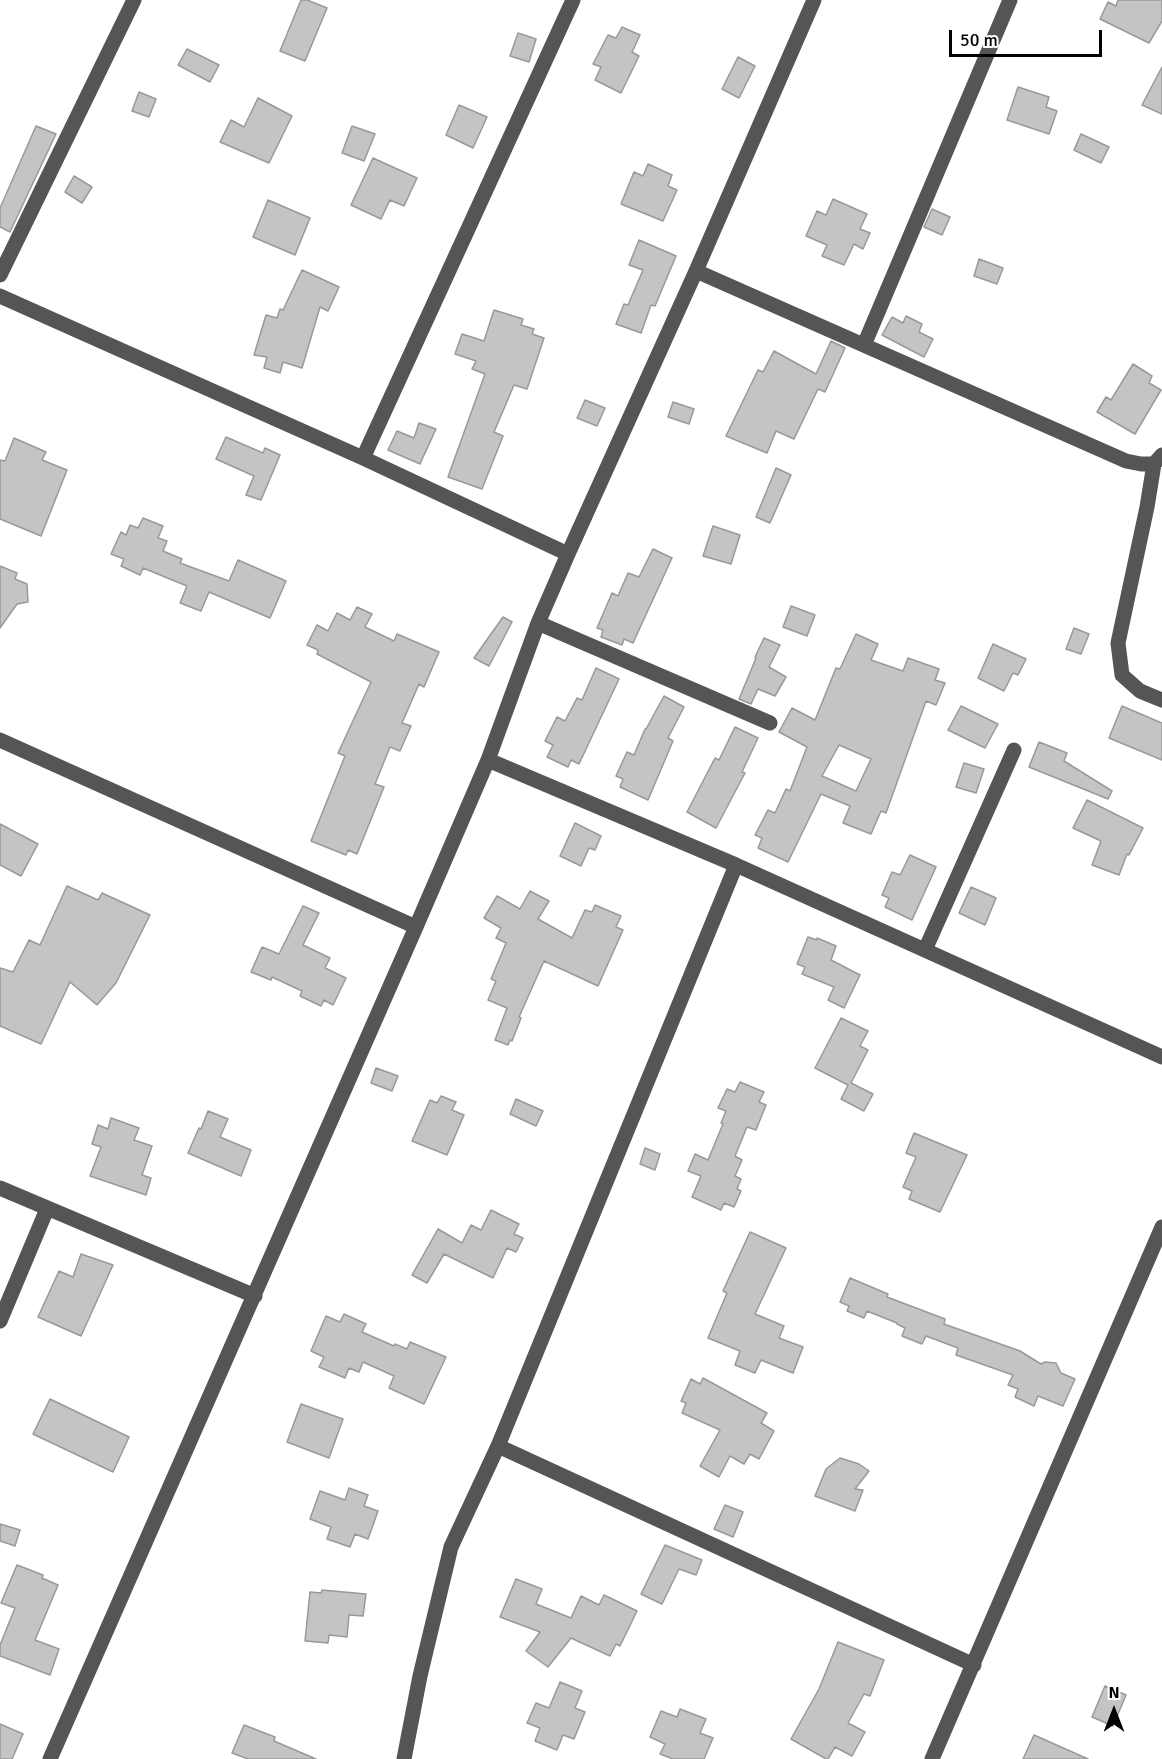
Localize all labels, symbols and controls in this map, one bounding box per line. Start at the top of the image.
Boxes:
scale bar [952,18,1105,56]
text: 50 m [960,29,998,51]
north arrow [1084,1681,1144,1741]
text: N [1108,1683,1120,1703]

